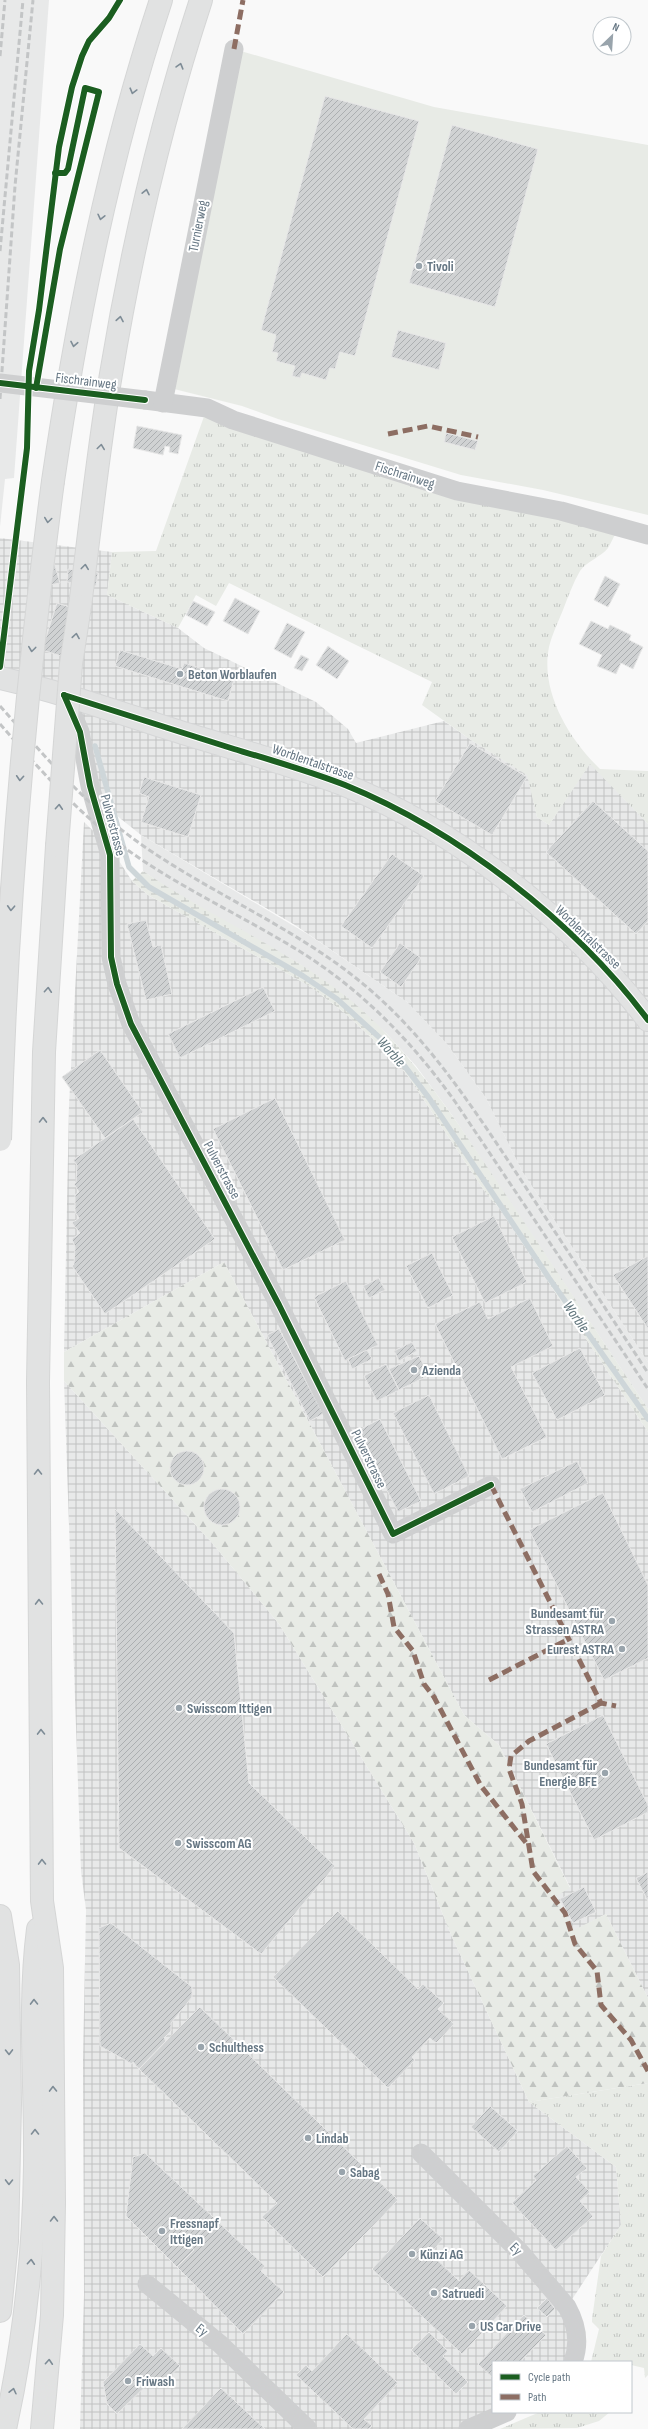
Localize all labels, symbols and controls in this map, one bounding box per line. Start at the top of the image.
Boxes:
north arrow [592,16,632,56]
text: N [611,20,622,35]
one-way arrow [175,63,184,70]
one-way arrow [129,87,138,94]
one-way arrow [142,189,150,195]
street label: Turnierweg [185,198,211,253]
one-way arrow [97,214,105,220]
place label: Tivoli [427,258,454,275]
marker: Tivoli [414,261,424,271]
one-way arrow [116,316,124,322]
one-way arrow [71,341,79,347]
street label: Fischrainweg [54,369,118,393]
one-way arrow [96,444,105,451]
street label: Fischrainweg [373,457,437,493]
one-way arrow [44,517,53,523]
one-way arrow [81,564,90,570]
one-way arrow [71,633,79,639]
one-way arrow [28,646,37,652]
place label: Beton Worblaufen [188,666,277,683]
marker: Beton Worblaufen [175,669,185,679]
street label: Worblentalstrasse [270,740,356,784]
one-way arrow [15,775,24,781]
street label: Pulverstrasse [97,792,129,858]
one-way arrow [55,804,64,810]
street label: Worblentalstrasse [552,901,624,973]
one-way arrow [6,905,15,911]
one-way arrow [43,987,52,993]
water label: Worble [372,1033,410,1071]
one-way arrow [38,1117,47,1123]
street label: Pulverstrasse [200,1138,244,1202]
water label: Worble [558,1298,594,1337]
place label: Azienda [421,1362,461,1379]
marker: Azienda [409,1365,419,1375]
street label: Pulverstrasse [348,1427,390,1491]
one-way arrow [34,1469,42,1475]
one-way arrow [35,1599,43,1605]
place label: Bundesamt für Strassen ASTRA [526,1605,605,1638]
marker: Bundesamt für Strassen ASTRA [607,1616,617,1626]
place label: Eurest ASTRA [547,1641,614,1658]
marker: Eurest ASTRA [617,1644,627,1654]
place label: Swisscom Ittigen [187,1700,272,1717]
marker: Swisscom Ittigen [174,1703,184,1713]
one-way arrow [37,1729,45,1735]
place label: Bundesamt für Energie BFE [524,1757,598,1790]
marker: Bundesamt für Energie BFE [600,1768,610,1778]
place label: Swisscom AG [186,1835,252,1852]
marker: Swisscom AG [173,1838,183,1848]
one-way arrow [38,1859,46,1865]
one-way arrow [30,1999,38,2005]
place label: Schulthess [209,2039,264,2056]
marker: Schulthess [196,2042,206,2052]
one-way arrow [5,2049,13,2055]
one-way arrow [49,2086,57,2092]
one-way arrow [31,2129,39,2135]
place label: Lindab [316,2130,348,2147]
marker: Lindab [303,2133,313,2143]
place label: Sabag [350,2164,380,2181]
marker: Sabag [337,2167,347,2177]
one-way arrow [5,2179,13,2185]
place label: Fressnapf Ittigen [170,2215,219,2248]
one-way arrow [50,2216,58,2222]
marker: Fressnapf Ittigen [157,2226,167,2236]
street label: Ey [506,2239,526,2259]
place label: Künzi AG [420,2246,463,2263]
marker: Künzi AG [407,2249,417,2259]
one-way arrow [26,2259,35,2265]
place label: Satruedi [442,2285,484,2302]
marker: Satruedi [429,2288,439,2298]
place label: US Car Drive [480,2318,541,2335]
street label: Ey [192,2320,212,2340]
marker: US Car Drive [467,2321,477,2331]
one-way arrow [45,2359,54,2365]
legend [492,2361,632,2413]
text: Cycle path [528,2370,570,2385]
place label: Friwash [136,2373,174,2390]
marker: Friwash [123,2376,133,2386]
one-way arrow [9,2388,17,2394]
text: Path [528,2390,546,2405]

